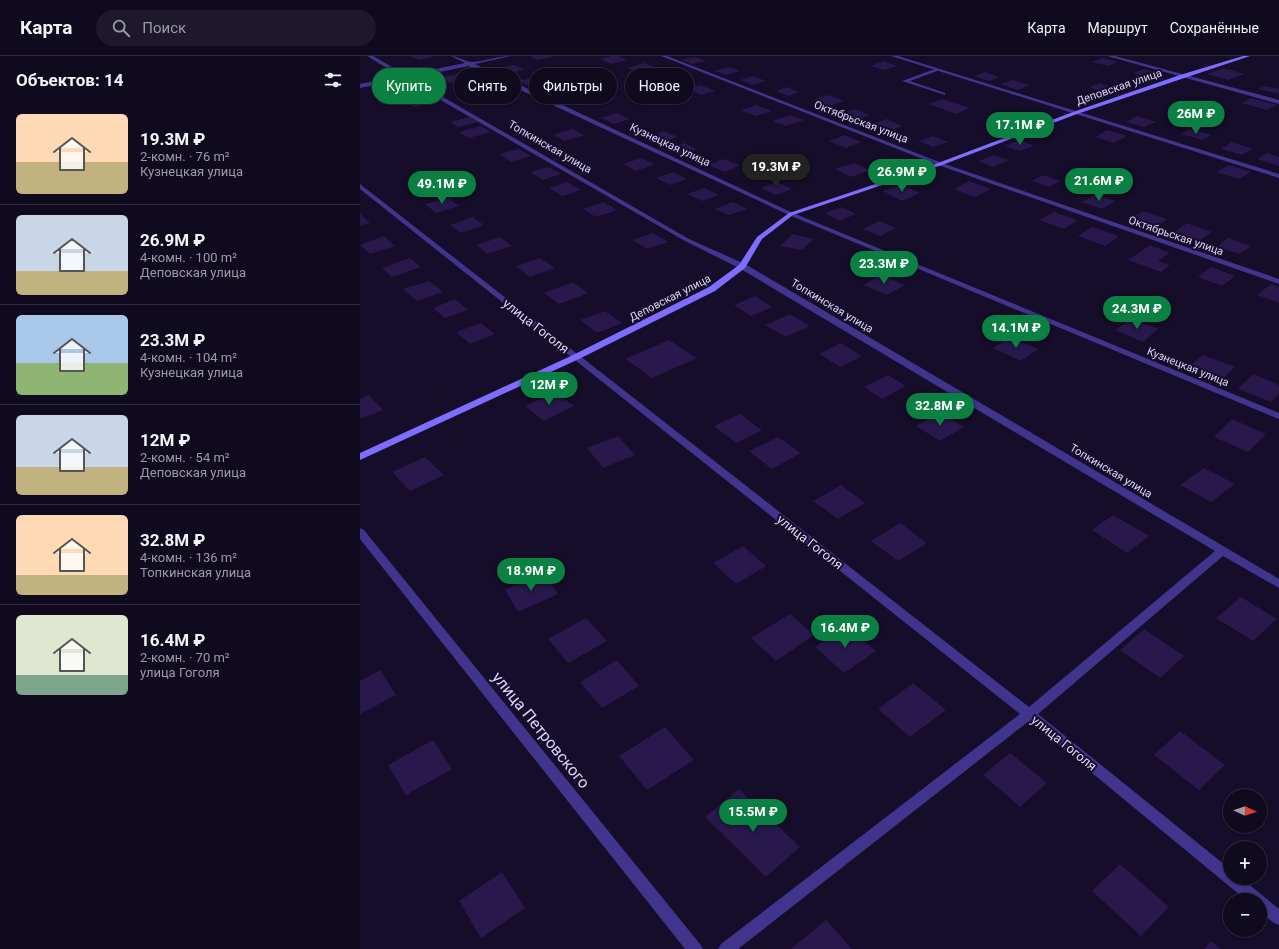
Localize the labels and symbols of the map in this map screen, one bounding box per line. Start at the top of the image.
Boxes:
street label: Деповская улица [1074,66,1164,108]
street label: Октябрьская улица [812,98,910,146]
pin: 26M ₽ [1168,101,1224,135]
pin: 17.1M ₽ [983,112,1057,146]
street label: Топкинская улица [506,118,594,176]
street label: Кузнецкая улица [628,121,712,169]
pin: 19.3M ₽ [739,154,813,188]
pin: 26.9M ₽ [865,159,939,193]
pin: 21.6M ₽ [1062,168,1136,202]
pin: 49.1M ₽ [405,171,479,205]
street label: Октябрьская улица [1127,214,1225,258]
pin: 23.3M ₽ [847,251,921,285]
street label: Деповская улица [627,272,713,324]
street label: Топкинская улица [788,276,876,336]
street label: улица Гоголя [500,296,572,356]
pin: 24.3M ₽ [1100,296,1174,330]
pin: 14.1M ₽ [979,315,1053,349]
street label: Кузнецкая улица [1145,345,1231,389]
pin: 12M ₽ [521,372,577,406]
pin: 32.8M ₽ [903,393,977,427]
street label: Топкинская улица [1067,441,1155,501]
street label: улица Гоголя [774,512,846,572]
pin: 18.9M ₽ [494,558,568,592]
pin: 16.4M ₽ [808,615,882,649]
street label: улица Петровского [488,668,594,792]
street label: улица Гоголя [1028,712,1100,774]
north arrow [1223,789,1267,833]
pin: 15.5M ₽ [716,799,790,833]

